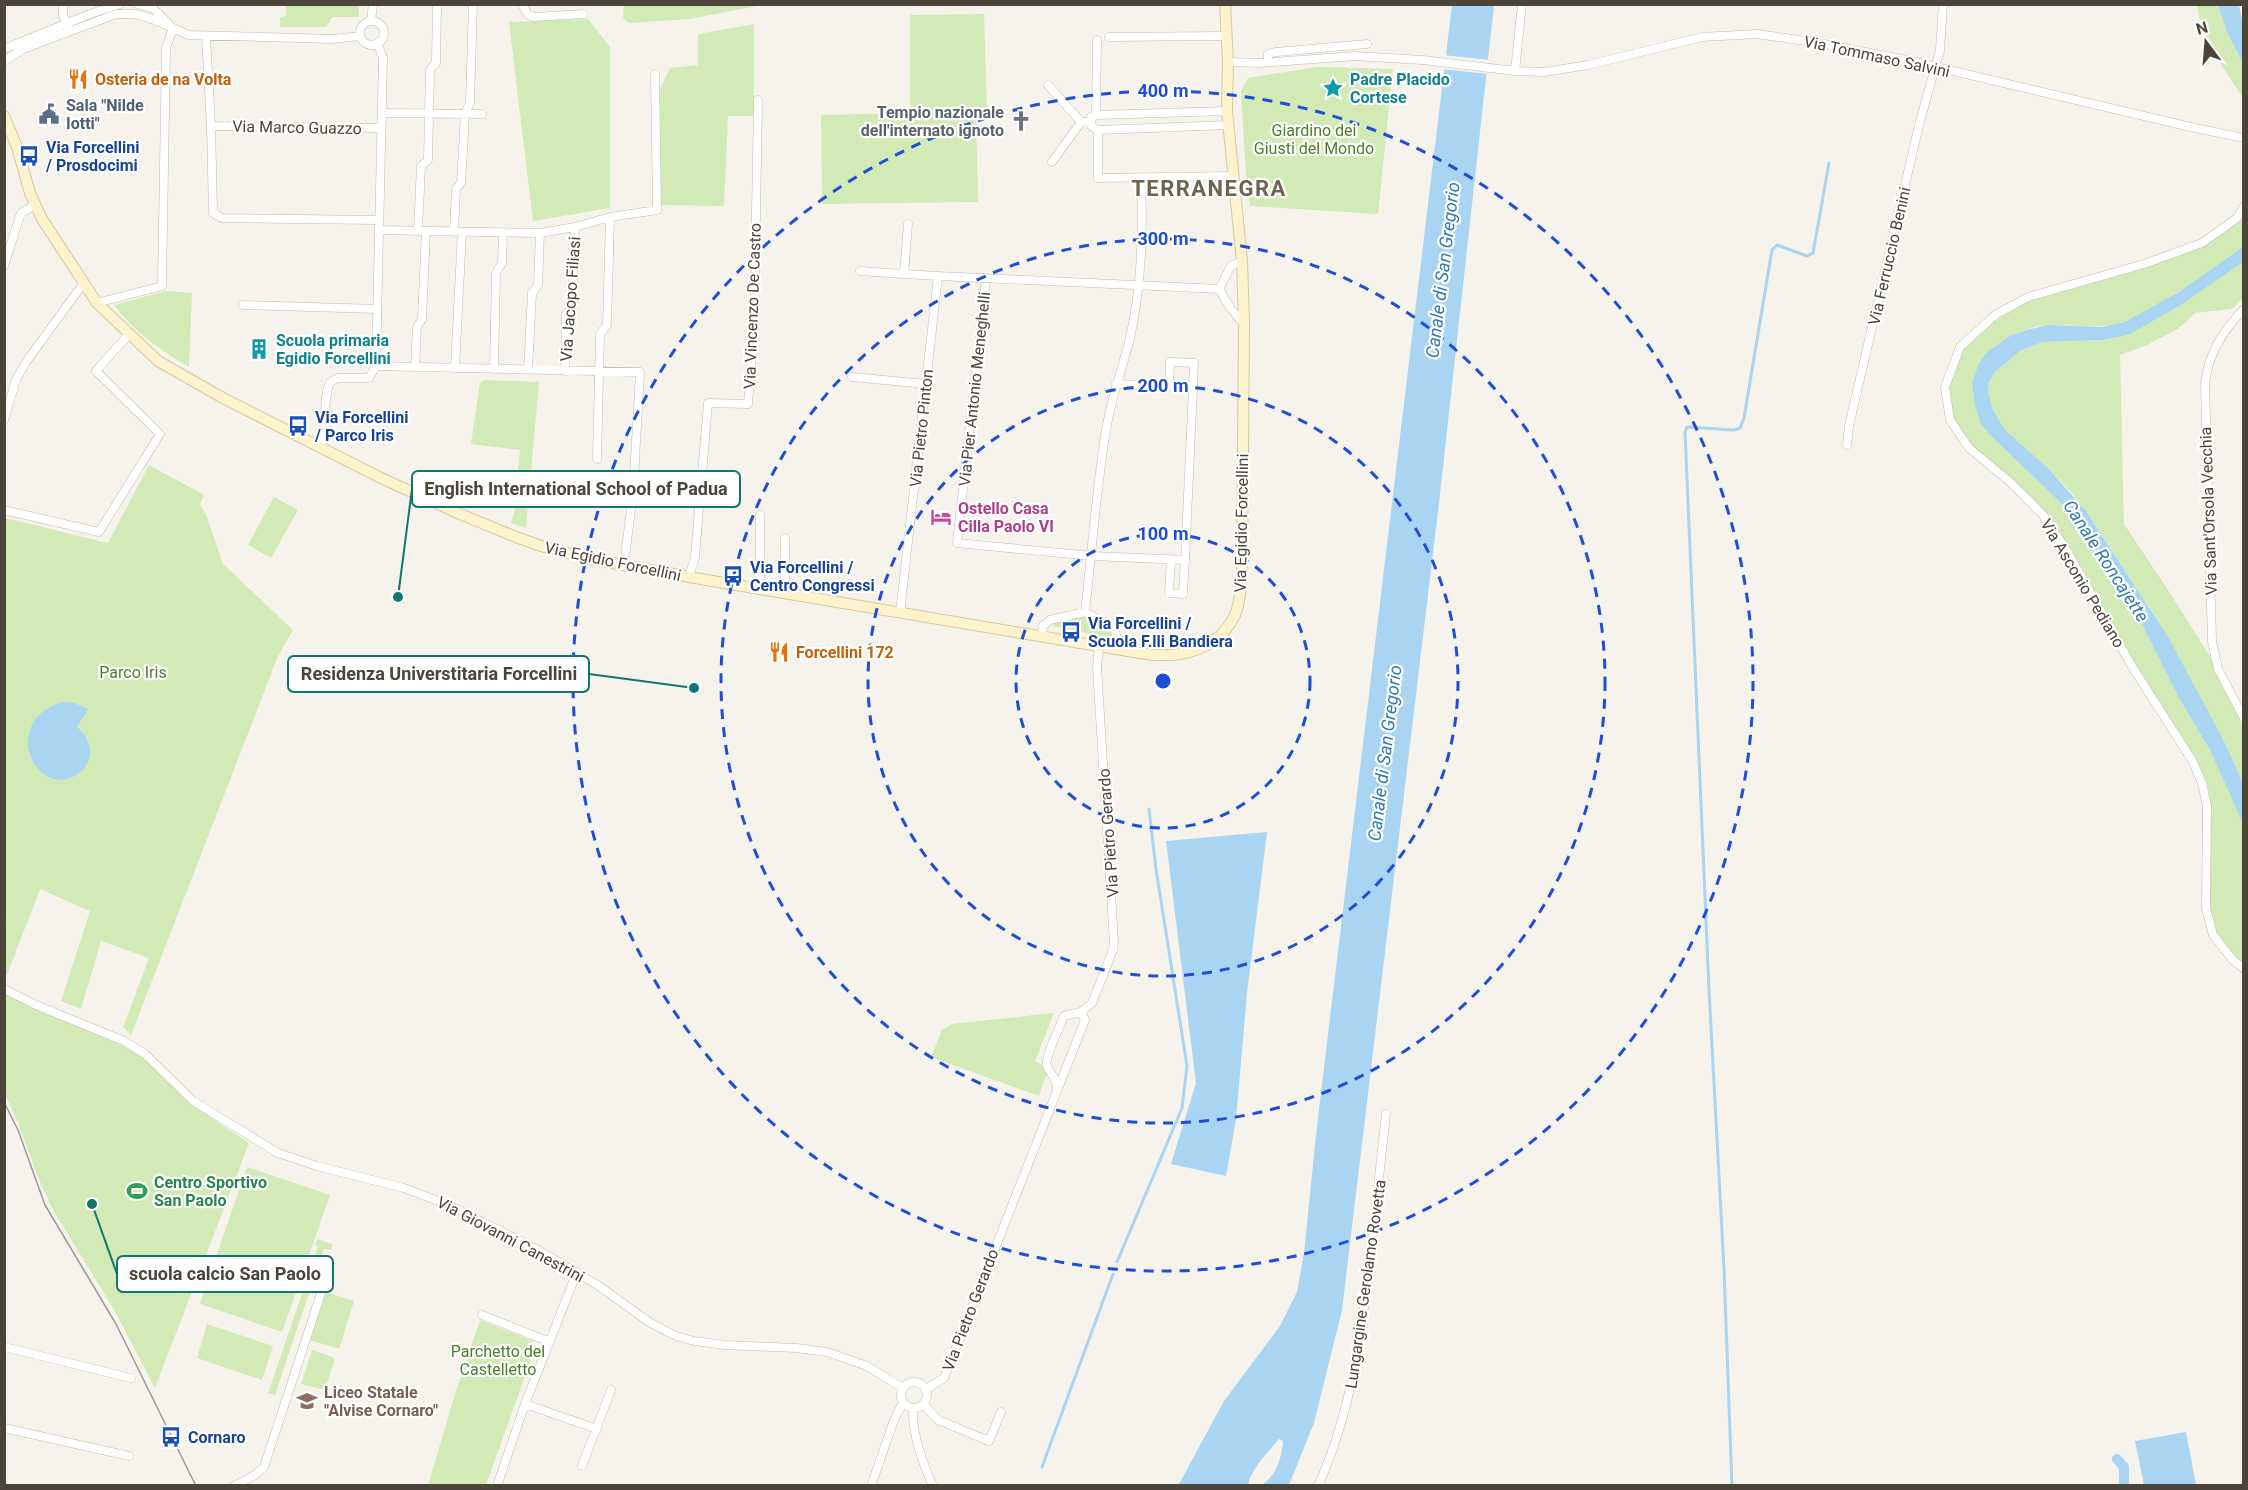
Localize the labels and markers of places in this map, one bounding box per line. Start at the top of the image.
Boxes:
restaurant icon: Osteria de na Volta [66,67,90,91]
place label: Osteria de na Volta [95,70,232,89]
place label: Padre Placido Cortese [1350,70,1450,107]
place icon: Padre Placido Cortese [1321,76,1345,100]
place label: Sala "Nilde Iotti" [66,96,144,133]
public building icon: Sala "Nilde Iotti" [37,102,61,126]
place label: Tempio nazionale dell'internato ignoto [861,103,1004,140]
church icon: Tempio nazionale dell'internato ignoto [1009,109,1033,133]
place label: Via Forcellini / Prosdocimi [45,138,139,175]
bus stop icon: Via Forcellini / Prosdocimi [17,144,41,168]
place label: Scuola primaria Egidio Forcellini [276,331,391,368]
building icon: Scuola primaria Egidio Forcellini [247,337,271,361]
place label: Via Forcellini / Parco Iris [314,408,408,445]
bus stop icon: Via Forcellini / Parco Iris [286,414,310,438]
callout: English International School of Padua [412,471,740,507]
place label: Ostello Casa Cilla Paolo VI [958,499,1054,536]
hotel icon: Ostello Casa Cilla Paolo VI [929,505,953,529]
place label: Via Forcellini / Centro Congressi [750,558,875,595]
bus stop icon: Via Forcellini / Centro Congressi [721,564,745,588]
place label: Via Forcellini / Scuola F.lli Bandiera [1088,614,1233,651]
bus stop icon: Via Forcellini / Scuola F.lli Bandiera [1059,620,1083,644]
restaurant icon: Forcellini 172 [767,640,791,664]
place label: Forcellini 172 [796,643,894,662]
callout: Residenza Universtitaria Forcellini [288,656,589,692]
centre of rings [1153,671,1173,691]
place label: Centro Sportivo San Paolo [154,1173,267,1210]
sports icon: Centro Sportivo San Paolo [125,1179,149,1203]
callout: scuola calcio San Paolo [117,1256,333,1292]
place label: Liceo Statale "Alvise Cornaro" [324,1383,438,1420]
school or university icon: Liceo Statale "Alvise Cornaro" [295,1389,319,1413]
bus stop icon: Cornaro [159,1425,183,1449]
place label: Cornaro [188,1428,246,1447]

